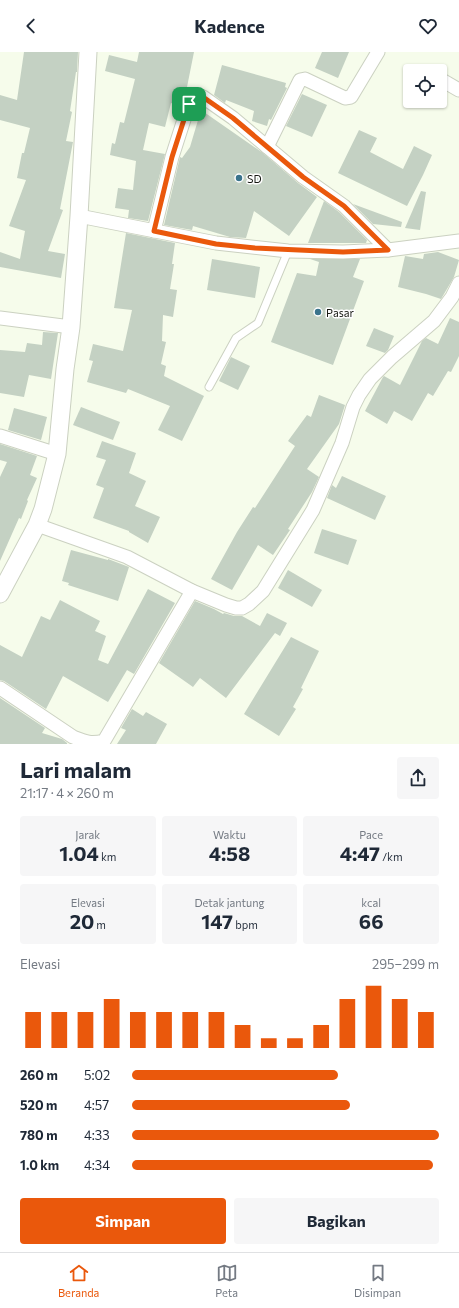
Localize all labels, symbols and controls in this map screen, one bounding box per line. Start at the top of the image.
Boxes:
icon: back [20,15,42,37]
text: Kadence [194,15,265,37]
icon: heart [417,15,439,37]
map controls [403,64,447,108]
button: locate [403,64,447,108]
pin [172,87,206,121]
icon: arrive [178,93,200,115]
place label: SD [247,172,262,185]
marker: SD [234,173,244,183]
place label: Pasar [326,306,354,319]
marker: Pasar [313,307,323,317]
text: Lari malam [20,756,131,783]
button: share [397,757,439,799]
text: 21:17 · 4 × 260 m [20,785,114,801]
text: Jarak [75,828,100,841]
text: Waktu [213,828,246,841]
text: Pace [359,828,383,841]
text: 1.04 [59,841,99,865]
text: 4:58 [209,841,250,865]
text: 4:47 [340,841,380,865]
text: km [99,850,116,863]
text: /km [380,850,403,863]
text: Elevasi [71,896,105,909]
text: Detak jantung [195,896,264,909]
text: kcal [361,896,381,909]
text: 20 [70,909,94,933]
text: 147 [201,909,233,933]
text: 66 [359,909,384,933]
text: m [94,918,106,931]
text: bpm [233,918,258,931]
text: Elevasi [20,956,60,972]
text: 295–299 m [372,956,439,972]
text: 260 m [20,1067,58,1083]
text: 5:02 [84,1067,110,1083]
text: 520 m [20,1097,57,1113]
text: 4:57 [84,1097,109,1113]
text: 780 m [20,1127,58,1143]
text: 4:33 [84,1127,110,1143]
text: 1.0 km [20,1157,59,1173]
text: 4:34 [84,1157,110,1173]
button: Simpan [20,1198,226,1244]
button: Bagikan [234,1198,439,1244]
tab: Beranda [58,1262,99,1299]
tab: Peta [215,1262,238,1299]
tab: Disimpan [354,1262,401,1299]

